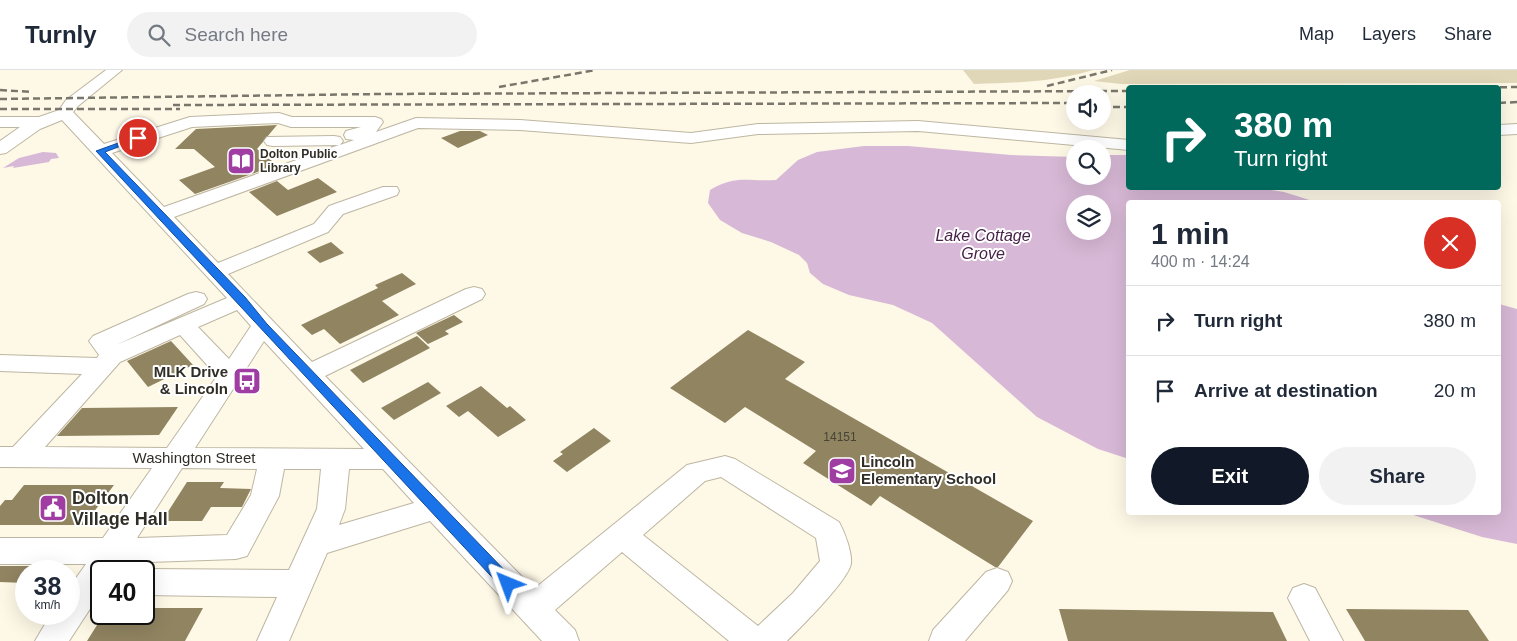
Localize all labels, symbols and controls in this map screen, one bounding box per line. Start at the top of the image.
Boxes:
search box [127,12,477,57]
text: Turnly [25,21,97,48]
icon: search [145,21,173,49]
text: Search here [185,24,288,45]
text: Map [1299,24,1334,44]
text: Layers [1362,24,1416,44]
text: Share [1444,24,1492,44]
map controls [1066,85,1111,240]
button: sound [1066,85,1111,130]
icon: right [1151,105,1216,170]
text: 380 m [1234,105,1333,144]
pin [117,117,159,159]
icon: arrive [124,124,152,152]
button: search [1066,140,1111,185]
library icon: Dolton Public Library [226,146,256,176]
text: Turn right [1234,146,1327,171]
place label: Dolton Public Library [260,147,338,175]
button: layers [1066,195,1111,240]
text: 1 min [1151,217,1229,250]
button: close [1424,217,1476,269]
water label: Lake Cottage Grove [935,227,1031,262]
text: 400 m · 14:24 [1151,253,1250,270]
icon: right [1151,307,1179,335]
text: Turn right [1194,310,1282,331]
text: 380 m [1423,310,1476,331]
place label: MLK Drive & Lincoln [154,363,228,397]
bus stop icon: MLK Drive & Lincoln [232,366,262,396]
icon: arrive [1151,377,1179,405]
text: Arrive at destination [1194,380,1378,401]
text: 20 m [1434,380,1476,401]
house number: 14151 [823,430,857,444]
button: Exit [1151,447,1309,505]
button: Share [1319,447,1476,505]
street label: Washington Street [133,449,256,466]
place label: Lincoln Elementary School [861,453,996,487]
school or university icon: Lincoln Elementary School [827,456,857,486]
place label: Dolton Village Hall [72,488,168,529]
public building icon: Dolton Village Hall [38,493,68,523]
position arrow [481,557,533,609]
speed limit sign: 40 [90,560,155,625]
text: 38 [34,572,61,600]
text: km/h [34,598,61,612]

